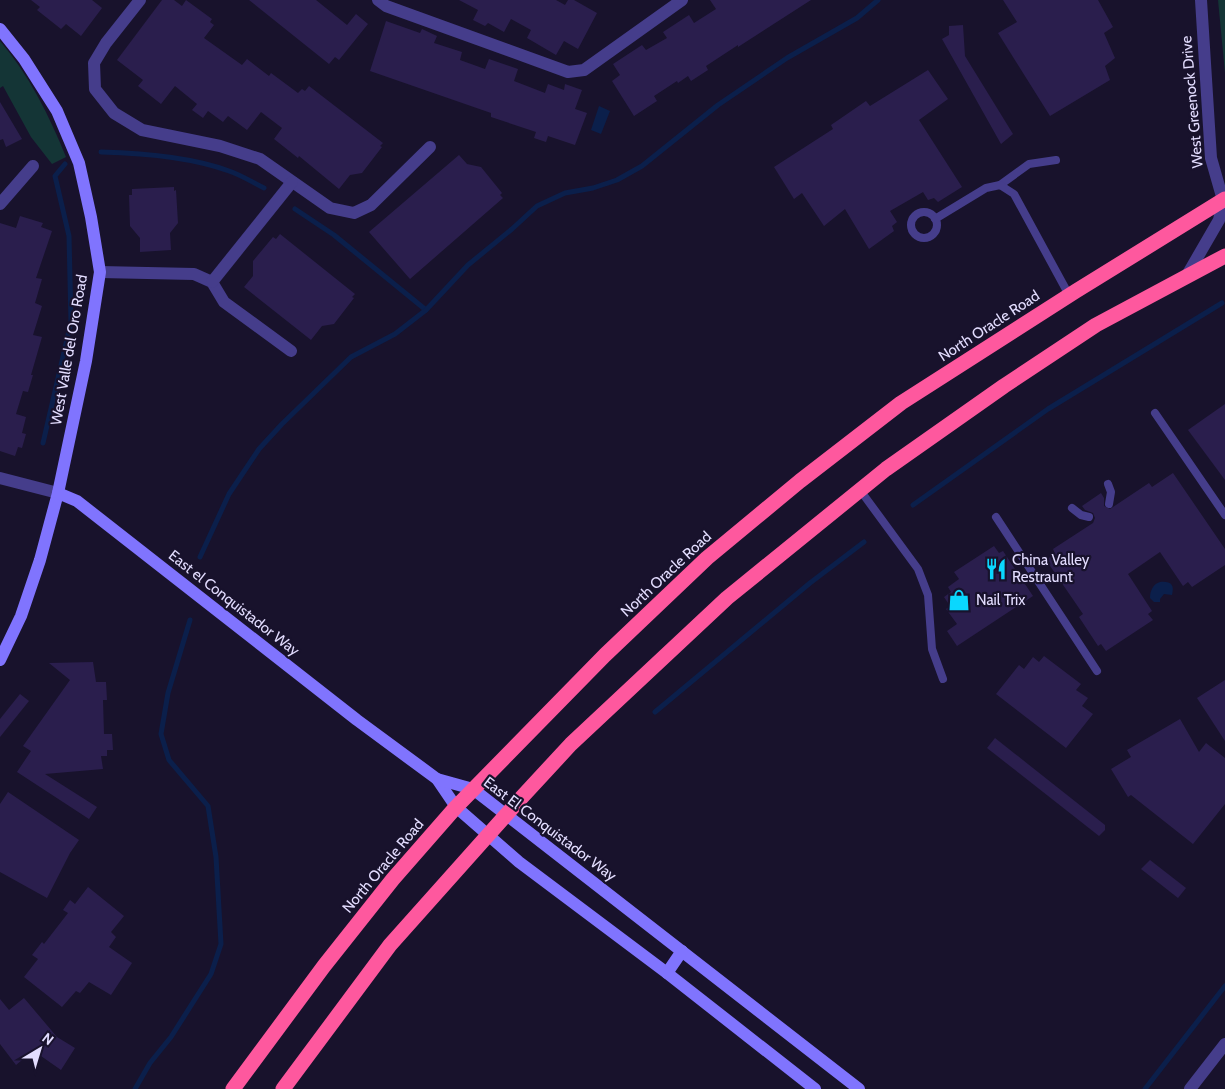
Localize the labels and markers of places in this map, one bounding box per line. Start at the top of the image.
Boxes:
place label: China Valley Restraunt [1012,551,1090,586]
restaurant icon: China Valley Restraunt [983,556,1009,582]
shop icon: Nail Trix [946,587,972,613]
place label: Nail Trix [976,591,1025,609]

